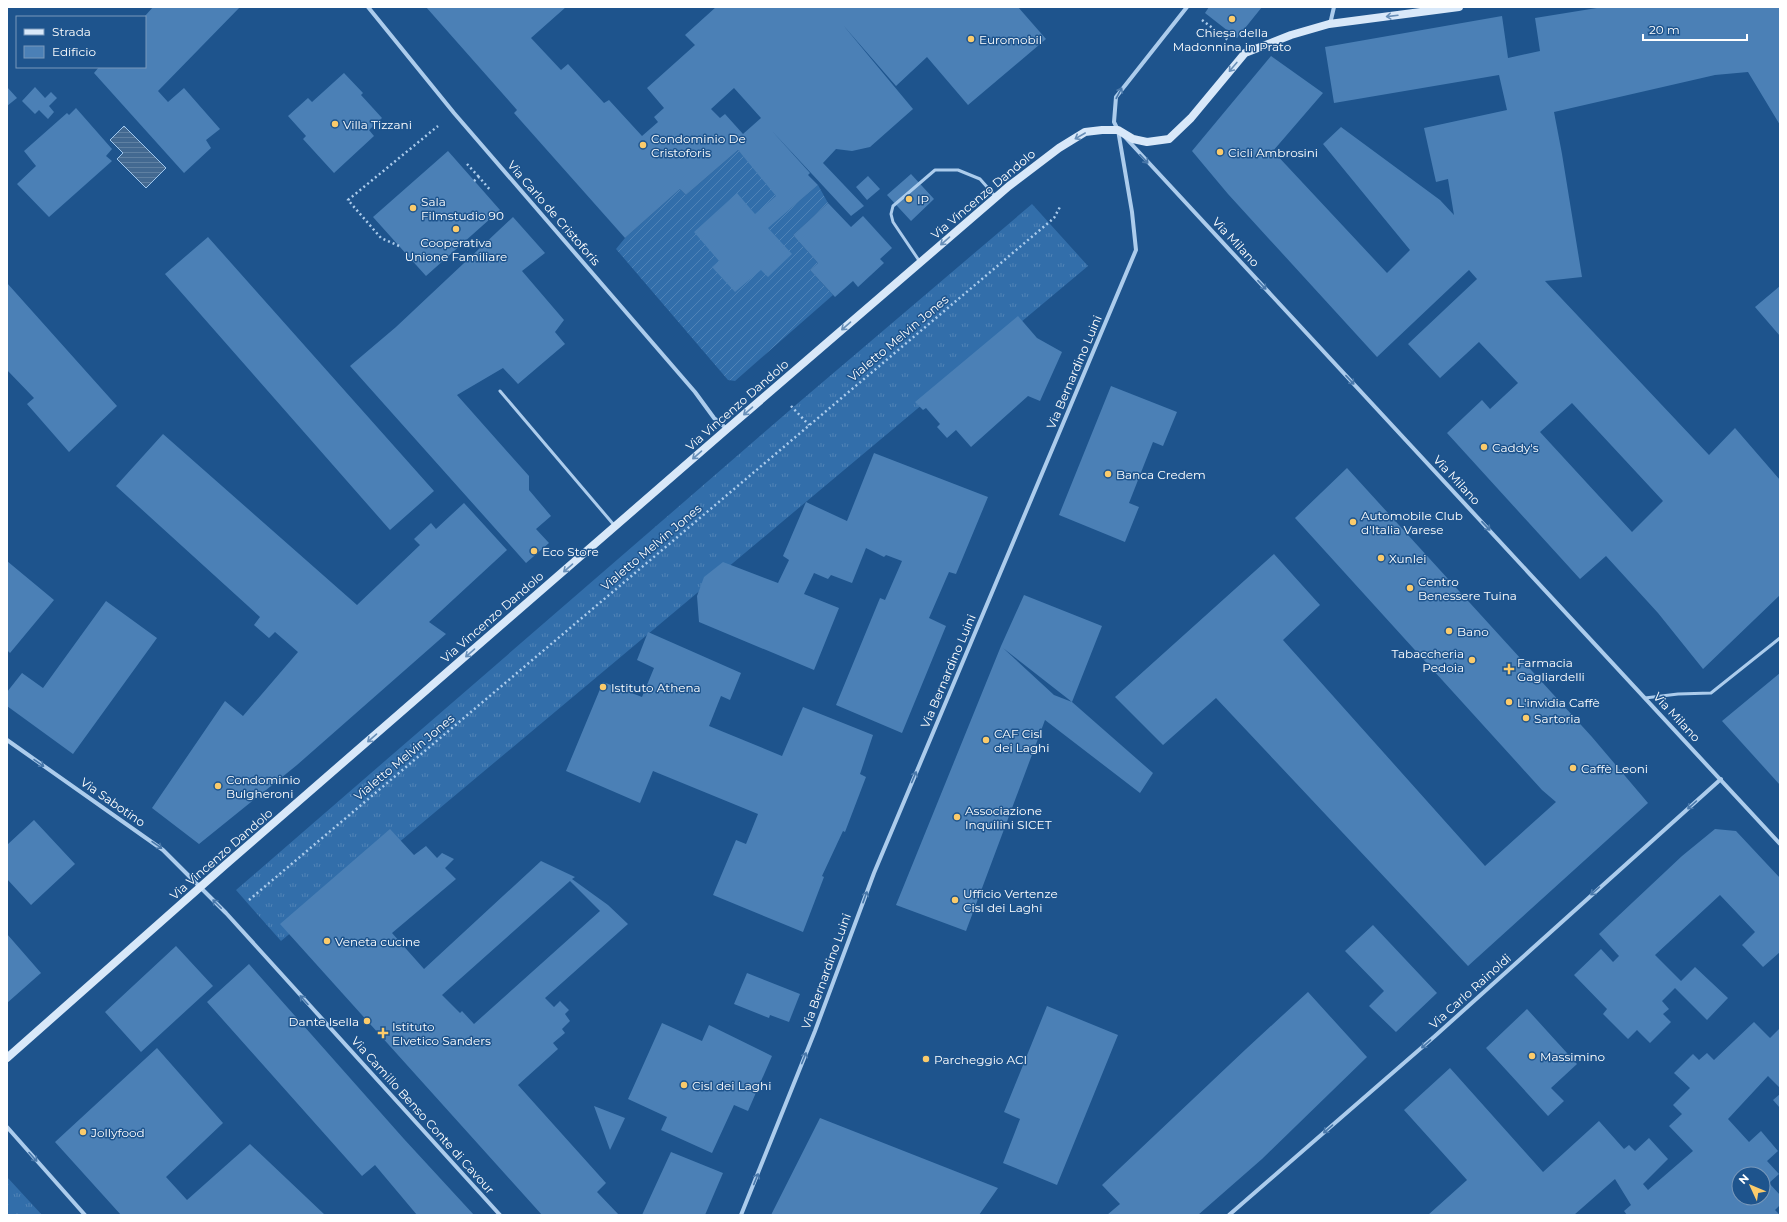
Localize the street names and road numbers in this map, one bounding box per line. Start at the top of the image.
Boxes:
street label: Via Vincenzo Dandolo [928,146,1038,242]
street label: Via Carlo de Cristoforis [504,158,604,269]
street label: Via Milano [1209,214,1263,270]
street label: Vialetto Melvin Jones [845,291,951,384]
street label: Via Bernardino Luini [1043,313,1105,431]
street label: Via Vincenzo Dandolo [683,356,791,454]
street label: Via Milano [1430,452,1484,508]
street label: Vialetto Melvin Jones [598,500,704,593]
street label: Via Vincenzo Dandolo [438,568,546,666]
street label: Via Bernardino Luini [917,612,979,730]
street label: Via Milano [1650,689,1704,745]
street label: Vialetto Melvin Jones [351,710,457,803]
street label: Via Sabotino [78,774,148,830]
street label: Via Vincenzo Dandolo [167,805,275,903]
street label: Via Bernardino Luini [798,911,854,1031]
street label: Via Carlo Rainoldi [1426,950,1514,1032]
street label: Via Camillo Benso Conte di Cavour [348,1033,498,1197]

